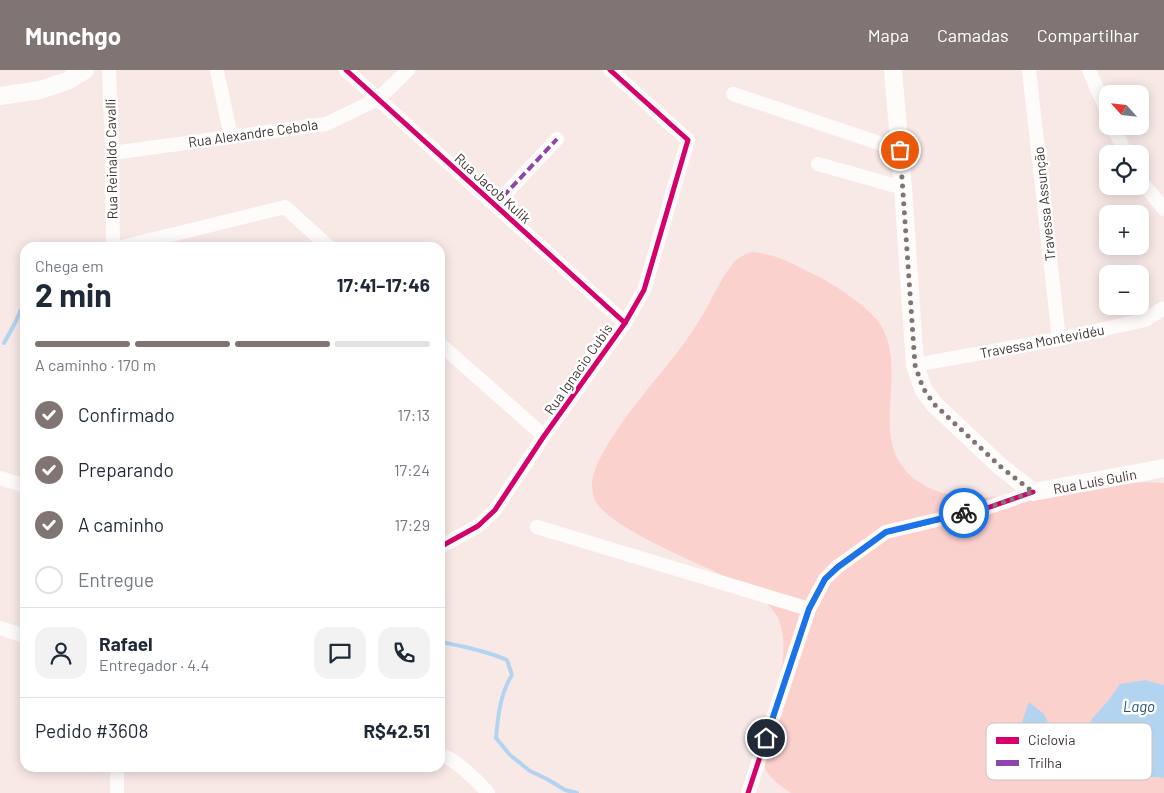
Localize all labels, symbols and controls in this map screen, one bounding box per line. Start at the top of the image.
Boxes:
text: Munchgo [25,21,121,50]
text: Mapa [868,24,909,46]
text: Camadas [937,24,1009,46]
text: Compartilhar [1037,24,1139,46]
north arrow [1099,85,1149,135]
map controls [1099,85,1149,315]
street label: Rua Reinaldo Cavalli [101,99,121,219]
street label: Rua Alexandre Cebola [187,115,319,151]
pin [879,129,921,171]
icon: bag [886,136,914,164]
button: locate [1099,145,1149,195]
street label: Travessa Assunção [1030,146,1058,262]
street label: Rua Jacob Kulik [451,149,535,227]
button: + [1099,205,1149,255]
text: Chega em [35,256,103,275]
button: − [1099,265,1149,315]
text: 17:41–17:46 [337,273,430,296]
text: 2 min [35,275,112,313]
street label: Rua Ignacio Cubis [540,320,616,418]
street label: Travessa Montevidéu [978,321,1106,361]
text: A caminho · 170 m [35,355,156,374]
icon: check [35,401,63,429]
text: Confirmado [78,403,175,426]
text: 17:13 [398,405,430,424]
icon: check [35,456,63,484]
text: Preparando [78,458,174,481]
text: 17:24 [394,460,430,479]
street label: Rua Luís Gulin [1052,465,1138,497]
courier [939,488,989,538]
icon: bike [950,499,978,527]
icon: check [35,511,63,539]
text: A caminho [78,513,164,536]
text: 17:29 [394,515,430,534]
text: Entregue [78,568,154,591]
button: person [35,627,87,679]
button: chat [314,627,366,679]
button: phone [378,627,430,679]
text: Rafael [99,632,153,655]
text: Entregador · 4.4 [99,655,209,674]
water label: Lago [1123,697,1155,715]
pin [745,717,787,759]
text: Pedido #3608 [35,719,149,742]
text: R$42.51 [363,719,430,742]
legend [986,723,1152,780]
icon: home [752,724,780,752]
text: Ciclovia [1028,731,1075,748]
text: Trilha [1028,754,1062,771]

